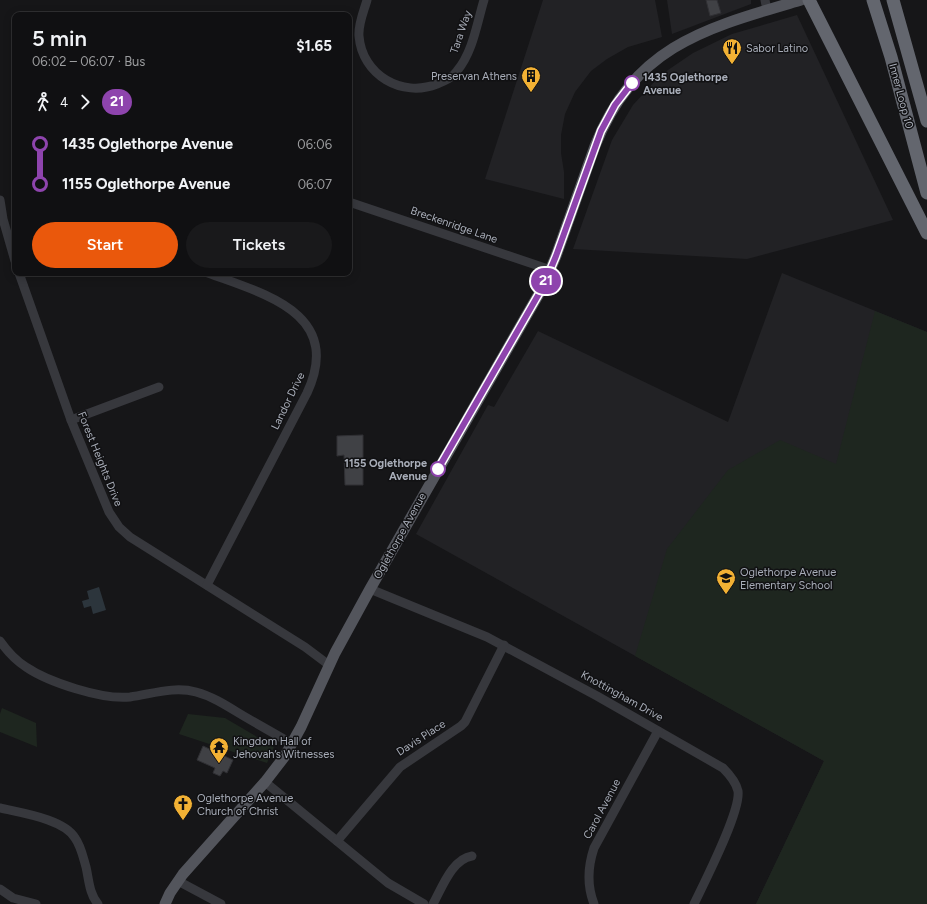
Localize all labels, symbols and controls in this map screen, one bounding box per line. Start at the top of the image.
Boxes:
street label: Tara Way [448,9,474,55]
text: 5 min [32,25,87,52]
text: $1.65 [296,37,332,55]
restaurant icon: Sabor Latino [721,37,743,65]
place label: Sabor Latino [746,42,808,55]
text: 06:02 – 06:07 · Bus [32,54,145,69]
street label: Inner Loop 10 [886,62,916,130]
building icon: Preservan Athens [520,65,542,93]
place label: Preservan Athens [431,70,517,83]
place label: 1435 Oglethorpe Avenue [643,71,728,97]
marker: 1435 Oglethorpe Avenue [624,75,640,91]
icon: walk [32,91,54,113]
icon: forward [74,91,96,113]
text: 21 [110,93,124,110]
text: 4 [60,95,68,110]
text: 1435 Oglethorpe Avenue [62,135,233,153]
text: 06:06 [297,137,332,152]
text: 1155 Oglethorpe Avenue [62,175,230,193]
text: 06:07 [298,177,332,192]
street label: Breckenridge Lane [409,204,499,246]
button: Start [32,222,178,268]
button: Tickets [186,222,332,268]
line badge: 21 [528,268,564,294]
text: 21 [539,272,553,289]
street label: Landor Drive [269,370,307,432]
street label: Forest Heights Drive [75,410,125,508]
place label: 1155 Oglethorpe Avenue [344,457,427,483]
marker: 1155 Oglethorpe Avenue [430,461,446,477]
street label: Oglethorpe Avenue [371,491,429,581]
place label: Oglethorpe Avenue Elementary School [740,566,836,592]
school or university icon: Oglethorpe Avenue Elementary School [715,567,737,595]
street label: Knottingham Drive [579,668,665,724]
street label: Davis Place [394,717,448,759]
place label: Kingdom Hall of Jehovah’s Witnesses [233,735,334,761]
temple icon: Kingdom Hall of Jehovah’s Witnesses [208,736,230,764]
street label: Carol Avenue [581,777,623,841]
place label: Oglethorpe Avenue Church of Christ [197,792,293,818]
church icon: Oglethorpe Avenue Church of Christ [172,793,194,821]

